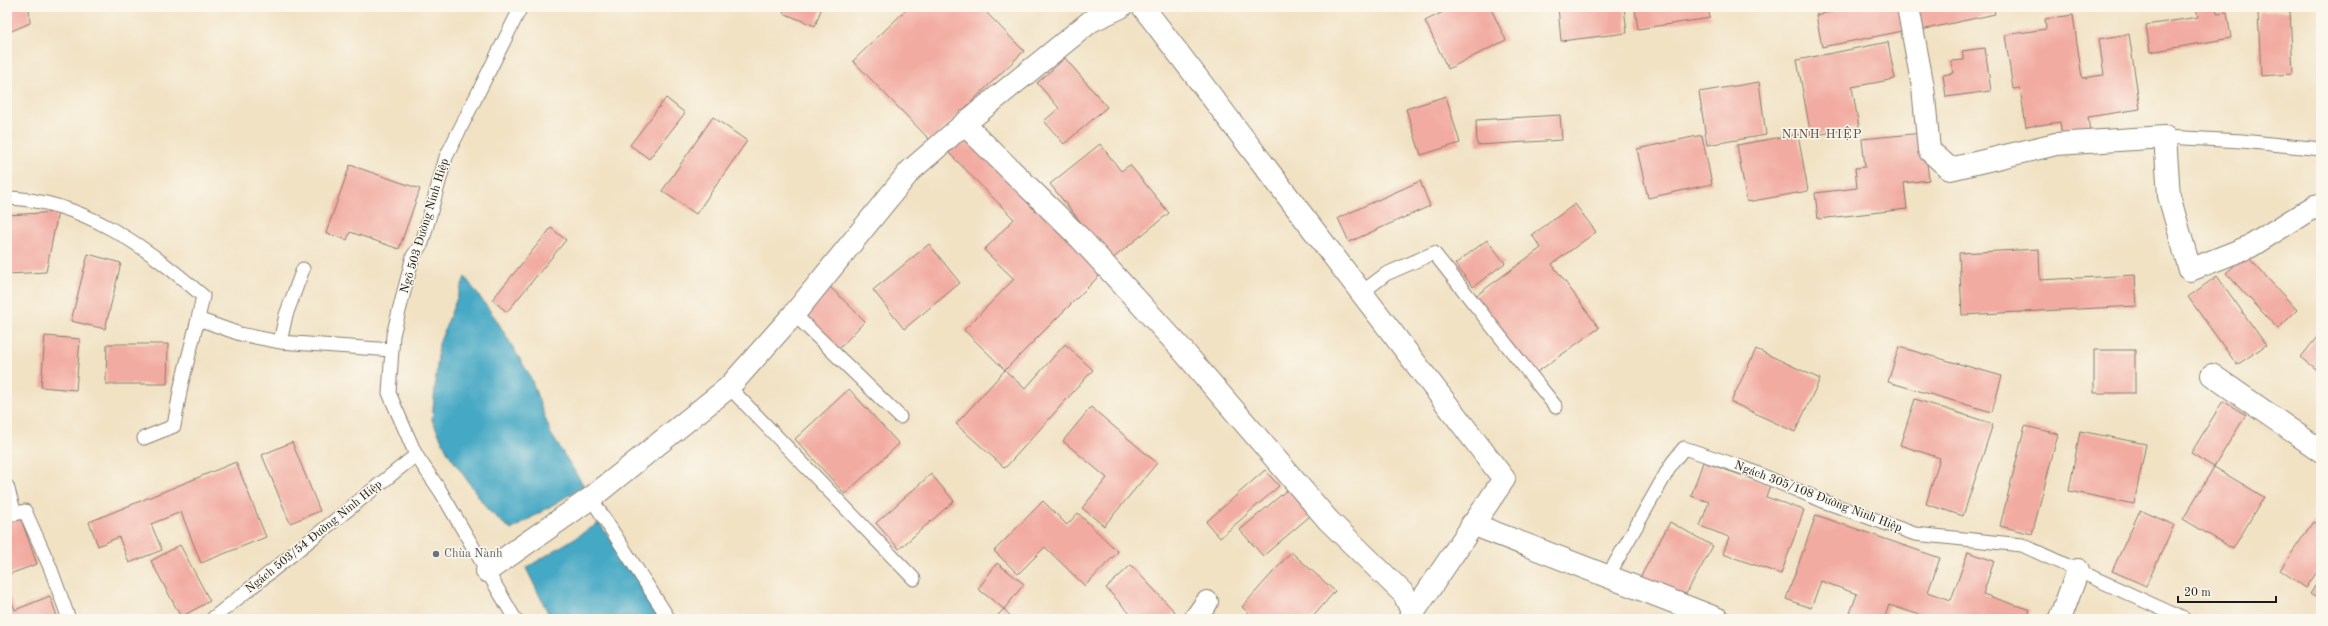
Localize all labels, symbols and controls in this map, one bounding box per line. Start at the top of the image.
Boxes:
district label: NINH HIỆP [1781,126,1863,141]
street label: Ngõ 503 Đường Ninh Hiệp [398,157,451,295]
street label: Ngách 305/108 Đường Ninh Hiệp [1733,458,1904,535]
street label: Ngách 503/54 Đường Ninh Hiệp [243,478,384,596]
place label: Chùa Nành [444,548,503,560]
marker: Chùa Nành [431,549,441,559]
scale bar [2178,578,2276,604]
text: 20 m [2184,587,2211,599]

